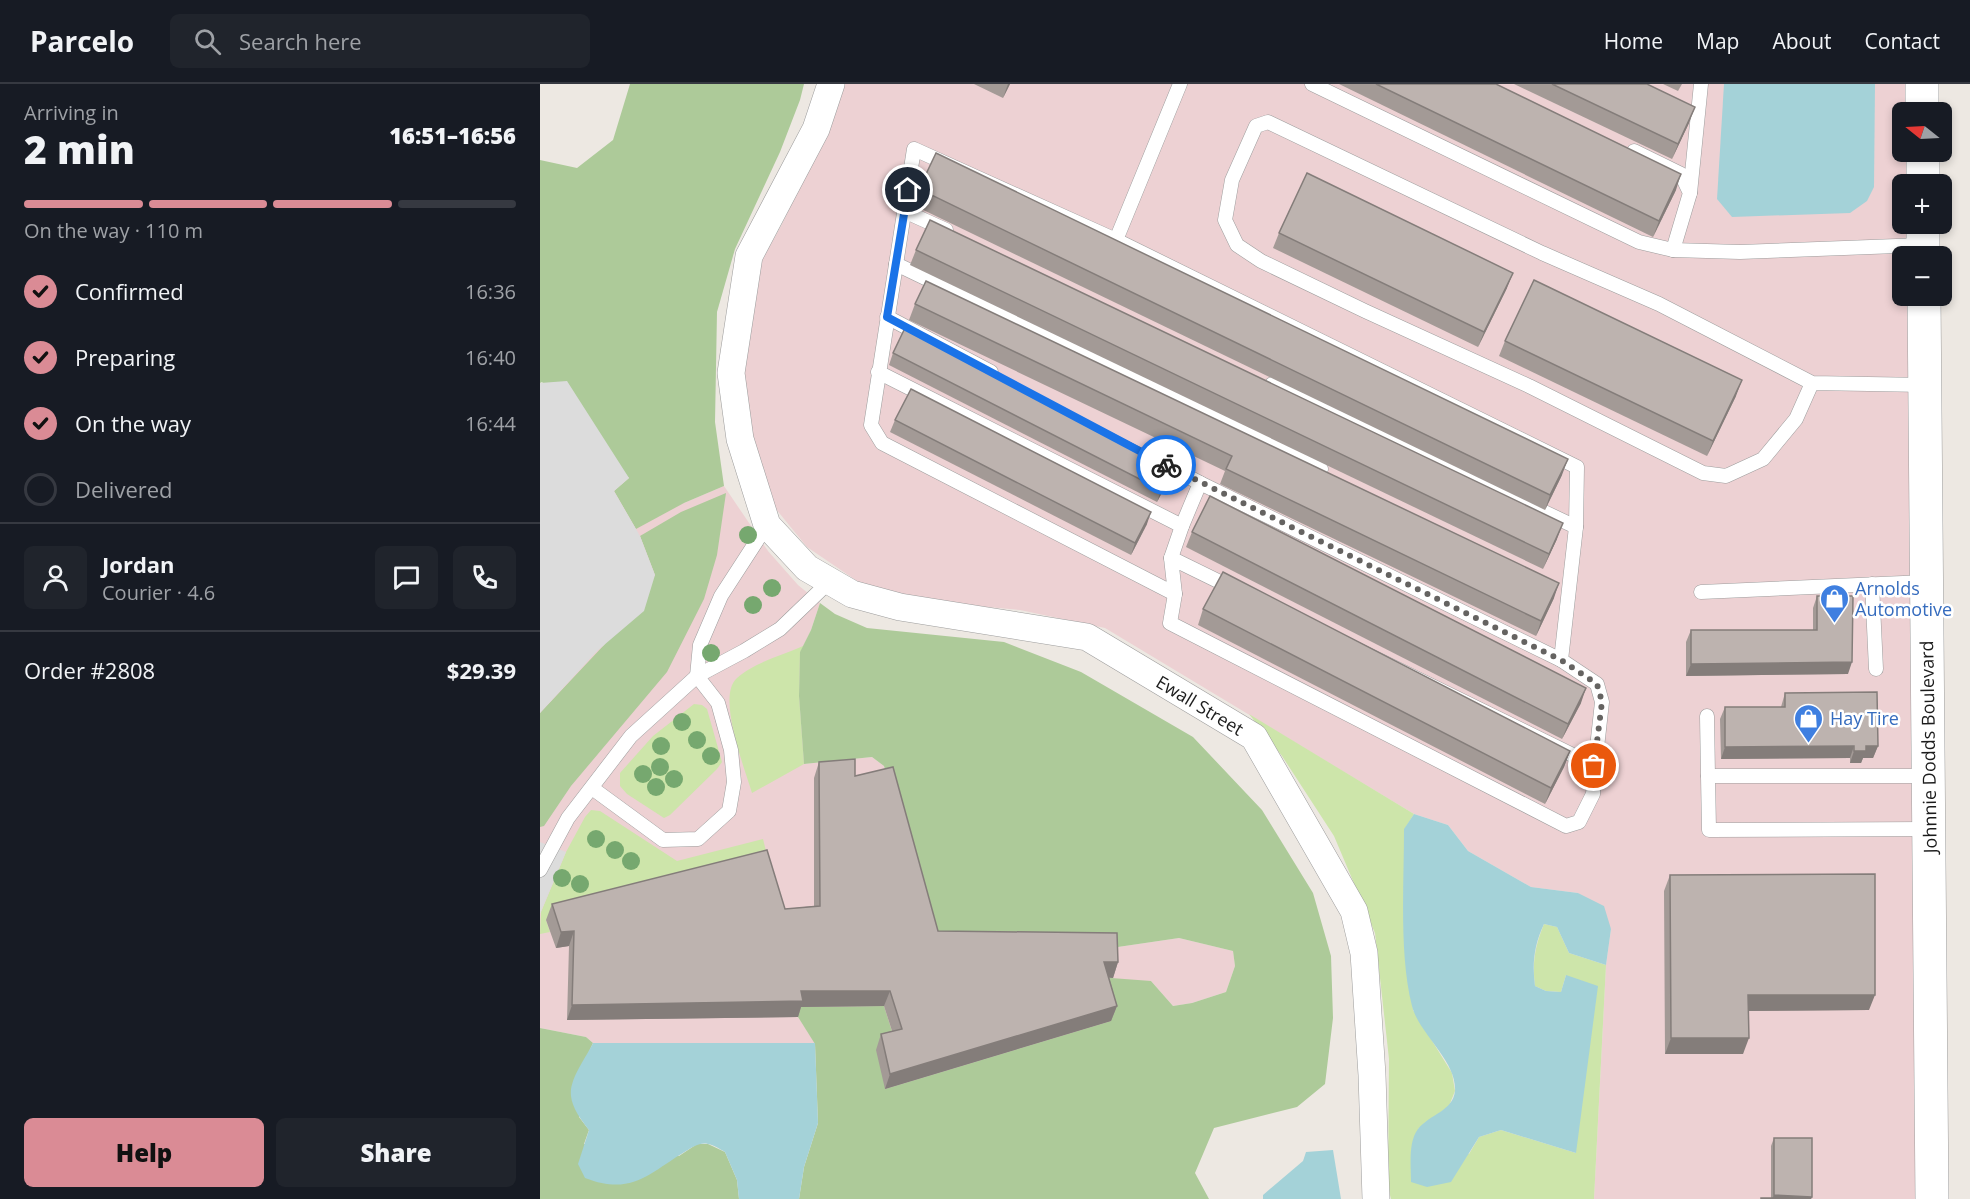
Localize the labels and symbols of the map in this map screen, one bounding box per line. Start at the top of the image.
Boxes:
north arrow [1892,102,1952,162]
pin [882,164,933,215]
courier [1136,435,1196,495]
place label: Arnolds Automotive [1855,576,1952,621]
shop icon: Arnolds Automotive [1818,582,1850,624]
street label: Johnnie Dodds Boulevard [1914,640,1942,856]
street label: Ewall Street [1152,669,1248,741]
shop icon: Hay Tire [1793,702,1825,744]
place label: Hay Tire [1830,706,1899,730]
pin [1568,740,1619,791]

